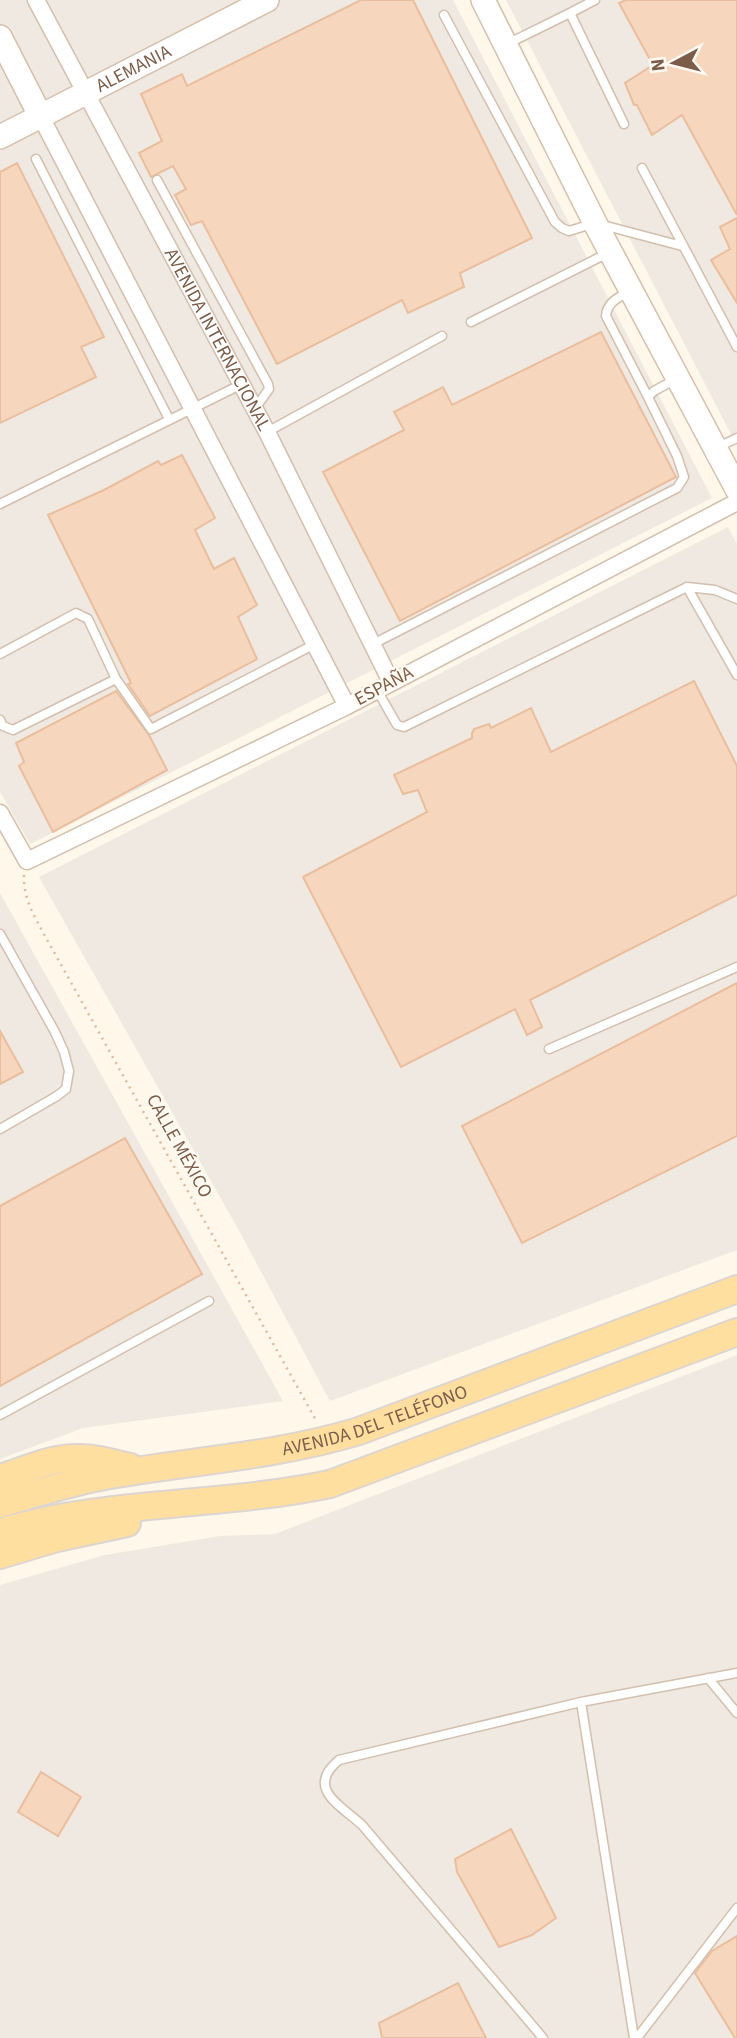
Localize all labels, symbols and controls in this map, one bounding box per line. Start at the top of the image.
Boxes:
north arrow [639,28,709,98]
street label: ALEMANIA [91,38,176,99]
text: N [644,57,673,73]
street label: AVENIDA INTERNACIONAL [158,243,278,436]
street label: ESPAÑA [350,659,419,713]
street label: CALLE MÉXICO [139,1089,219,1203]
street label: AVENIDA DEL TELÉFONO [280,1378,471,1463]

